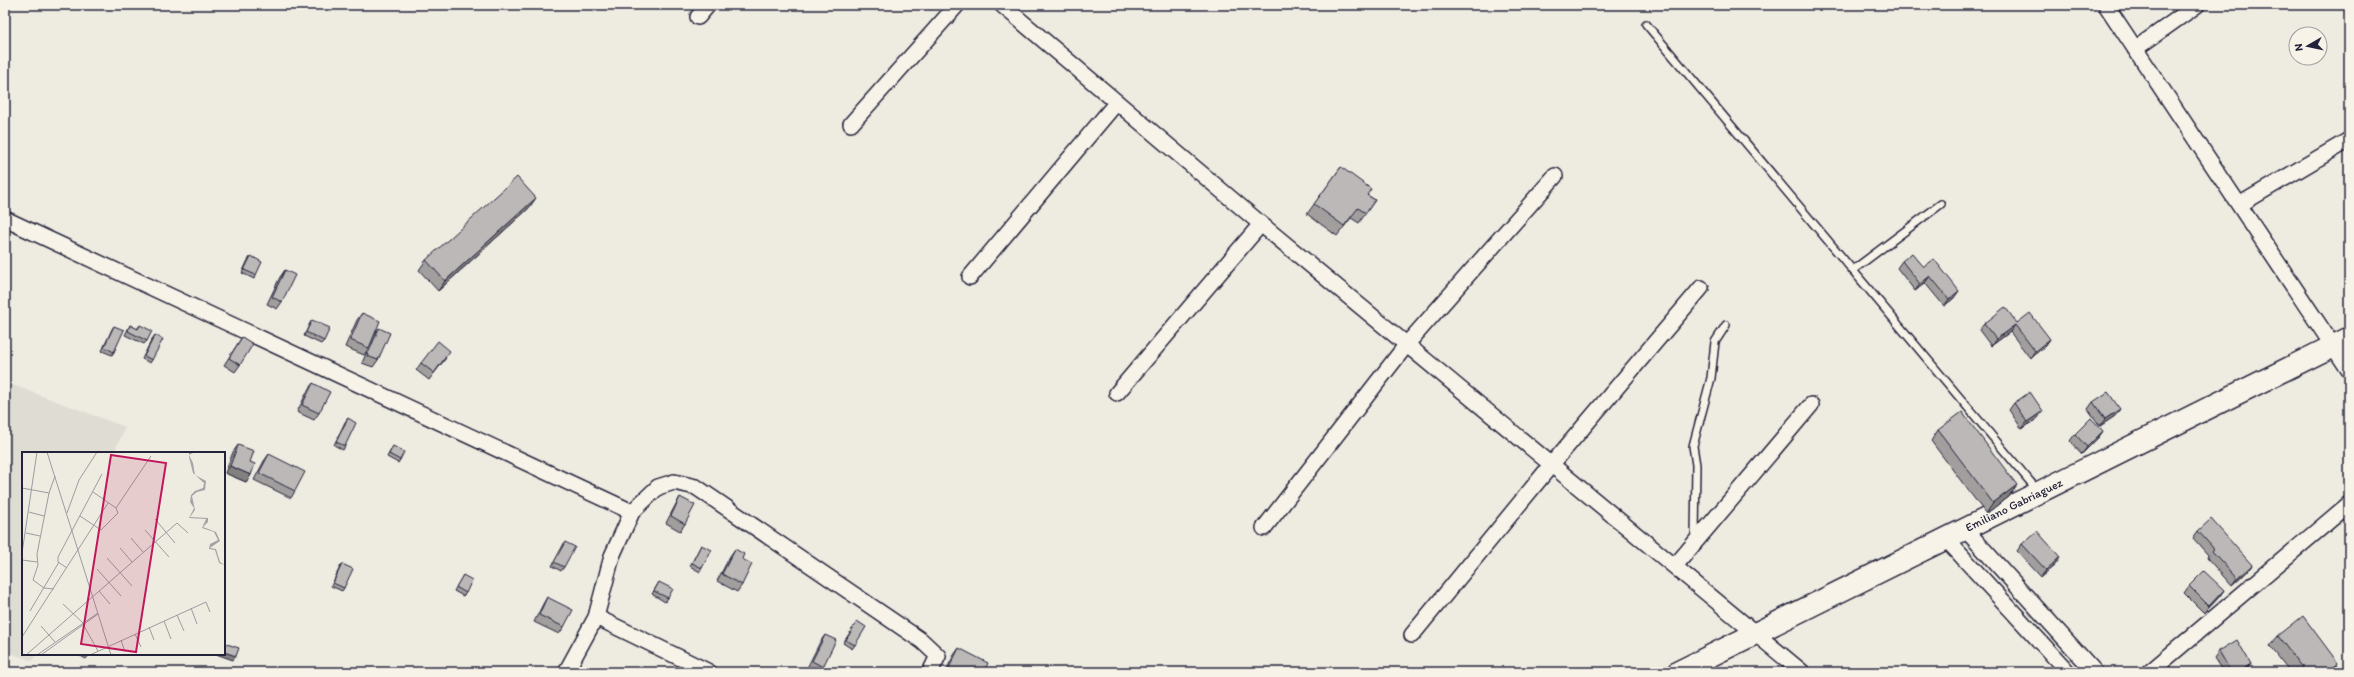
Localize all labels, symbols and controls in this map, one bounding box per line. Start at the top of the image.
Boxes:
north arrow [2288,26,2328,66]
text: N [2292,43,2306,52]
inset map [22,452,225,655]
street label: Emiliano Gabriaguez [1963,475,2065,535]

